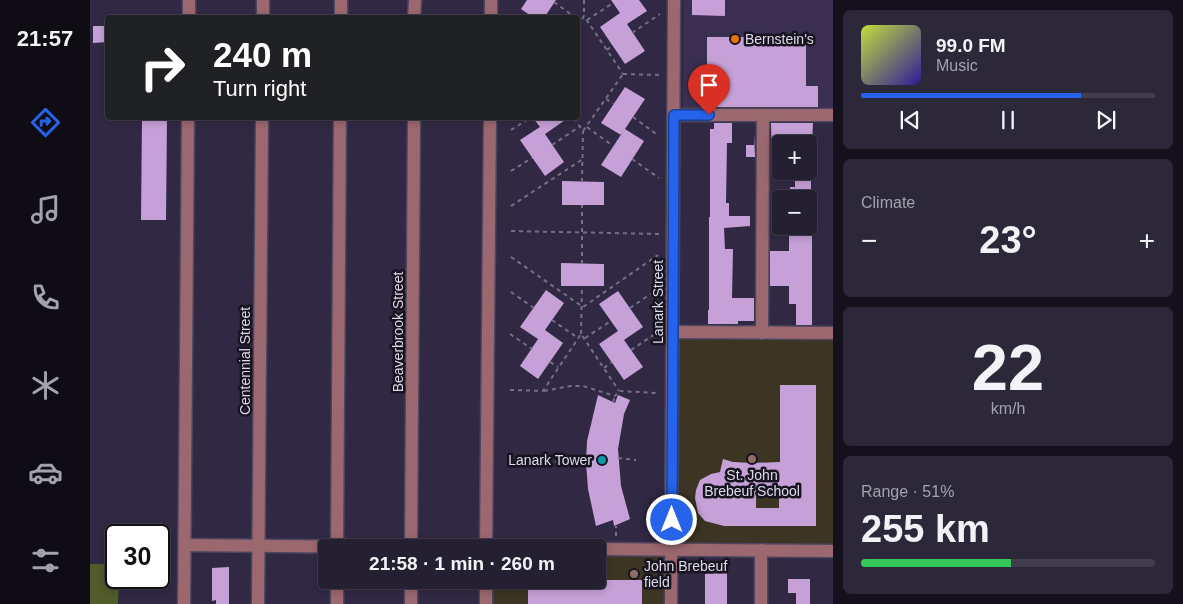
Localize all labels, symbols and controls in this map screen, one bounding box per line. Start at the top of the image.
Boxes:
text: 21:57 [17,26,73,51]
place label: Bernstein's [745,31,814,47]
marker: Bernstein's [729,33,741,45]
icon: right [130,35,195,100]
text: 240 m [213,35,312,74]
text: 99.0 FM [936,35,1006,56]
text: Music [936,57,978,74]
pin [688,64,730,115]
icon: arrive [695,71,723,99]
text: Turn right [213,76,306,101]
icon: directions [28,105,63,140]
icon: previous [896,106,924,134]
icon: pause [994,106,1022,134]
icon: next [1092,106,1120,134]
map controls [772,135,817,235]
button: + [772,135,817,180]
button: − [772,190,817,235]
icon: music [28,192,63,227]
text: Climate [861,194,915,211]
text: 23° [979,219,1037,261]
text: − [861,225,877,256]
text: + [1139,225,1155,256]
street label: Lanark Street [650,260,666,344]
street label: Beaverbrook Street [390,272,406,392]
icon: phone [28,280,63,315]
street label: Centennial Street [237,307,253,415]
text: 22 [972,331,1044,404]
icon: climate [28,368,63,403]
text: km/h [991,400,1025,417]
place label: Lanark Tower [508,452,592,468]
marker: St. John Brebeuf School [746,453,758,465]
marker: Lanark Tower [596,454,608,466]
icon: car [28,455,63,490]
place label: St. John Brebeuf School [704,467,800,499]
text: Range · 51% [861,483,954,500]
position arrow [645,493,697,545]
text: 255 km [861,508,990,550]
speed limit sign: 30 [105,524,170,589]
icon: filters [28,543,63,578]
text: 21:58 · 1 min · 260 m [369,553,555,574]
place label: John Brebeuf field [644,558,727,590]
marker: John Brebeuf field [628,568,640,580]

